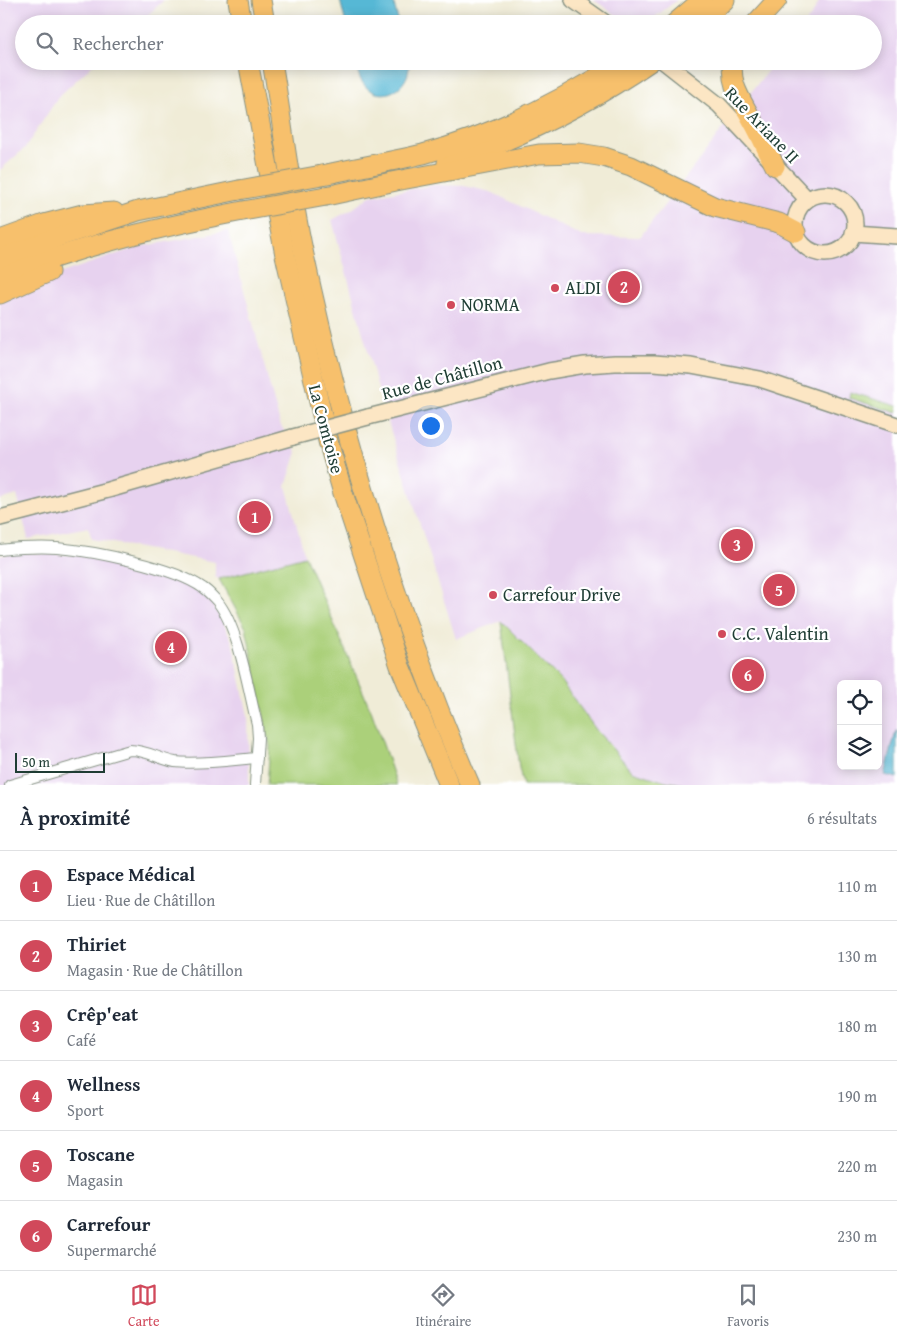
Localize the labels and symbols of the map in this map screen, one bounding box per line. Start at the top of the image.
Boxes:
street label: Rue Ariane II [719,80,806,169]
pin: 2 [608,268,640,306]
place label: ALDI [565,274,601,301]
marker: ALDI [549,282,561,294]
place label: NORMA [461,291,520,318]
marker: NORMA [445,299,457,311]
street label: Rue de Châtillon [379,348,505,407]
street label: La Comtoise [302,381,351,476]
your location [418,413,444,439]
pin: 1 [239,498,271,536]
pin: 3 [721,526,753,564]
pin: 5 [763,571,795,609]
place label: Carrefour Drive [503,581,621,608]
marker: Carrefour Drive [487,589,499,601]
place label: C.C. Valentin [732,620,829,647]
pin: 4 [155,628,187,666]
marker: C.C. Valentin [716,628,728,640]
pin: 6 [732,656,764,694]
scale bar [15,750,105,773]

